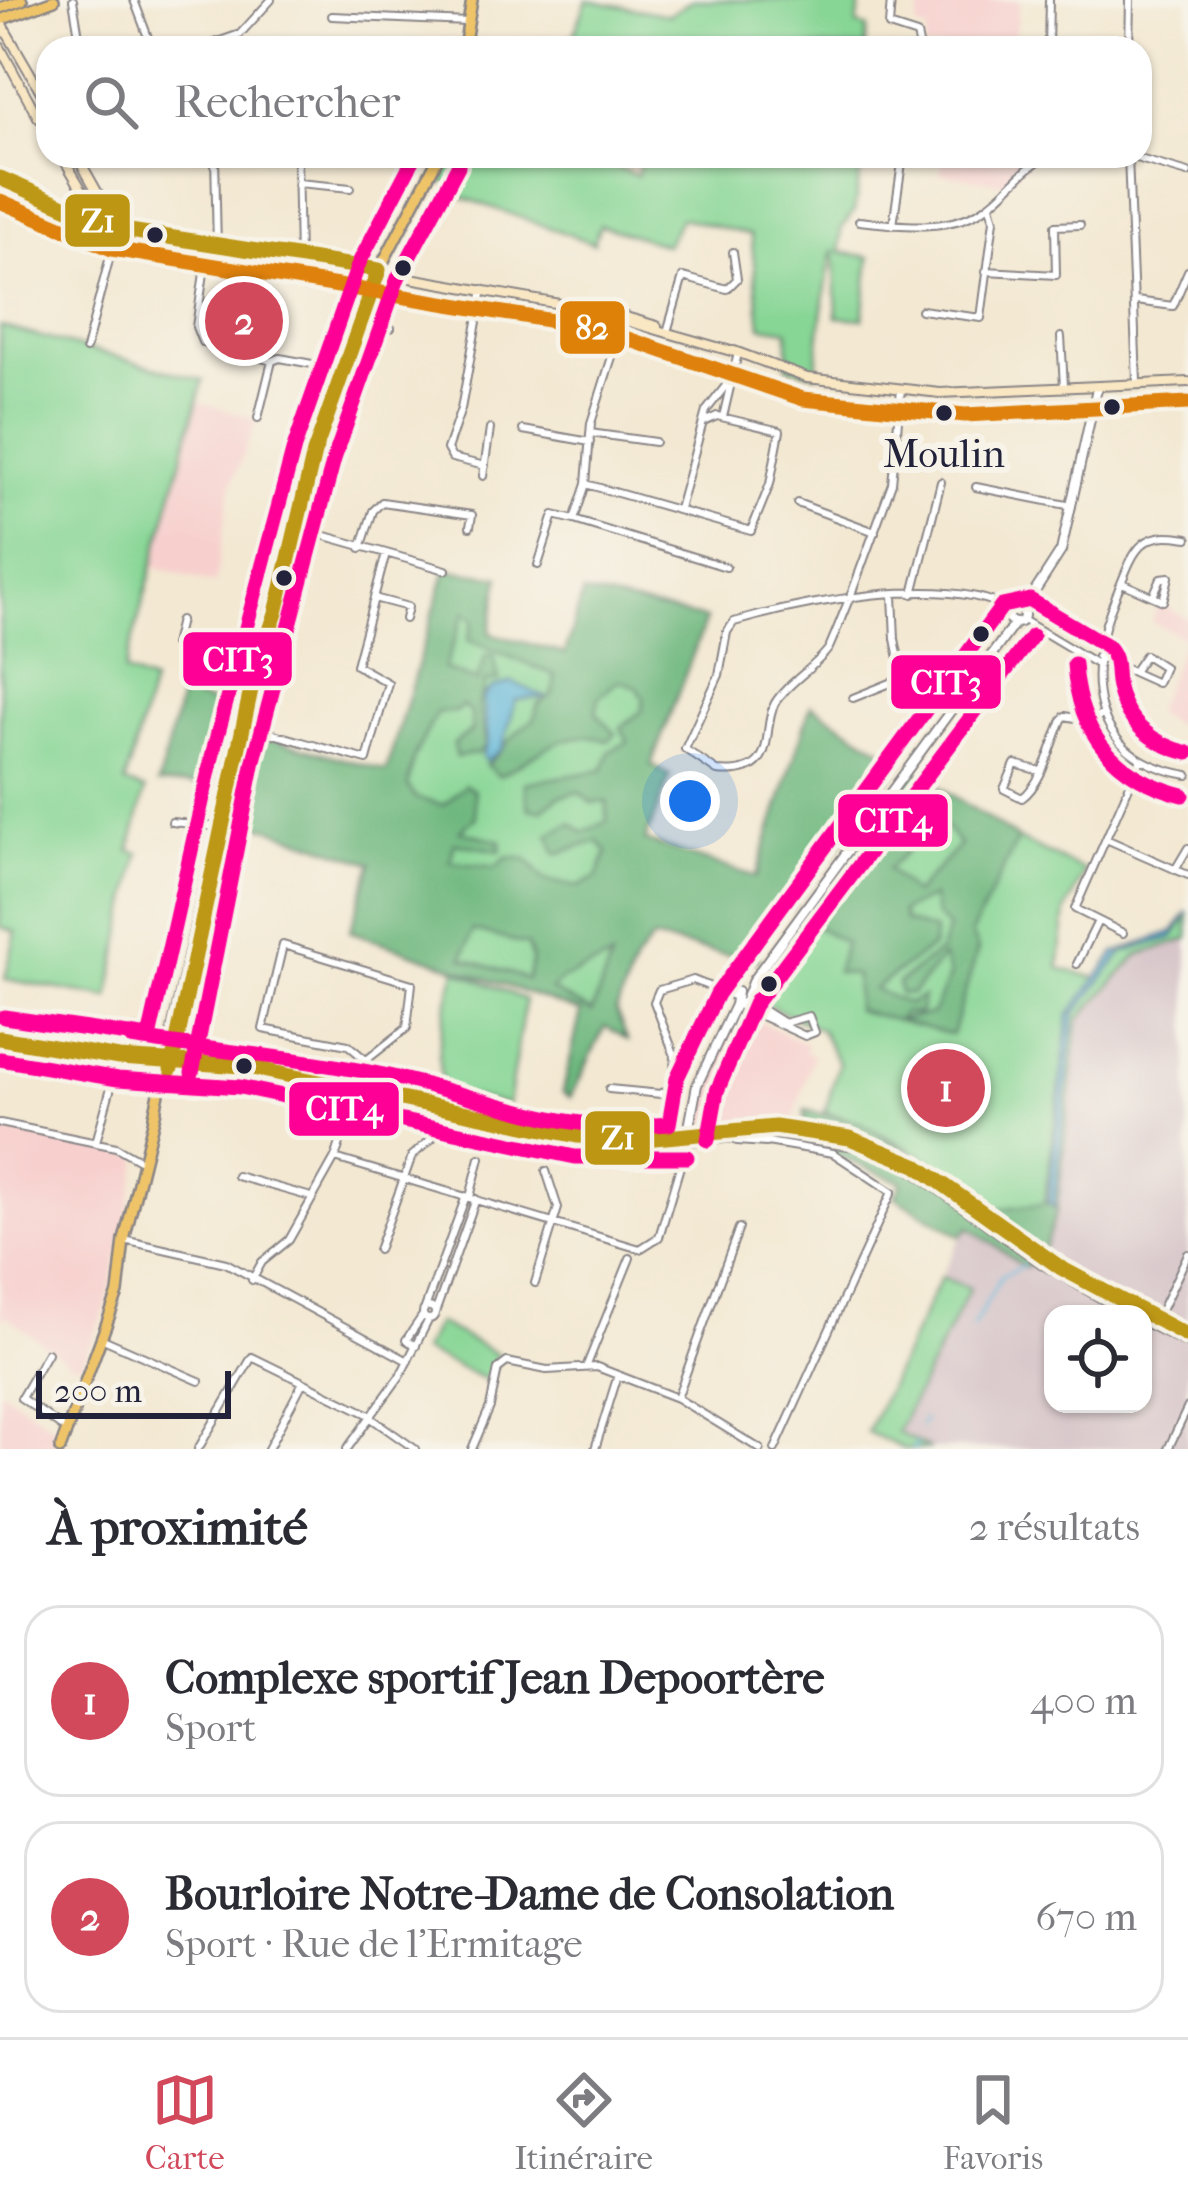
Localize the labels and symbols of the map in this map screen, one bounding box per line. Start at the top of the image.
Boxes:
line badge: Z1 [63,192,132,249]
text: Z1 [81,202,115,241]
unlabelled marker [144,224,166,246]
unlabelled marker [392,257,414,279]
pin: 2 [205,276,283,366]
line badge: 82 [558,299,627,356]
text: 82 [575,309,609,348]
unlabelled marker [1101,396,1123,418]
marker: Moulin [933,402,955,424]
place label: Moulin [883,431,1005,477]
unlabelled marker [273,567,295,589]
unlabelled marker [970,623,992,645]
line badge: CIT3 [181,630,294,688]
text: CIT3 [203,641,273,680]
line badge: CIT3 [889,653,1003,711]
text: CIT3 [911,664,981,703]
your location [660,771,720,831]
line badge: CIT4 [836,792,950,849]
text: CIT4 [855,802,933,842]
unlabelled marker [758,973,780,995]
pin: 1 [907,1043,985,1133]
unlabelled marker [233,1055,255,1077]
line badge: CIT4 [287,1080,401,1138]
text: CIT4 [306,1090,384,1130]
line badge: Z1 [583,1109,652,1167]
text: Z1 [601,1119,635,1158]
scale bar [36,1365,231,1418]

